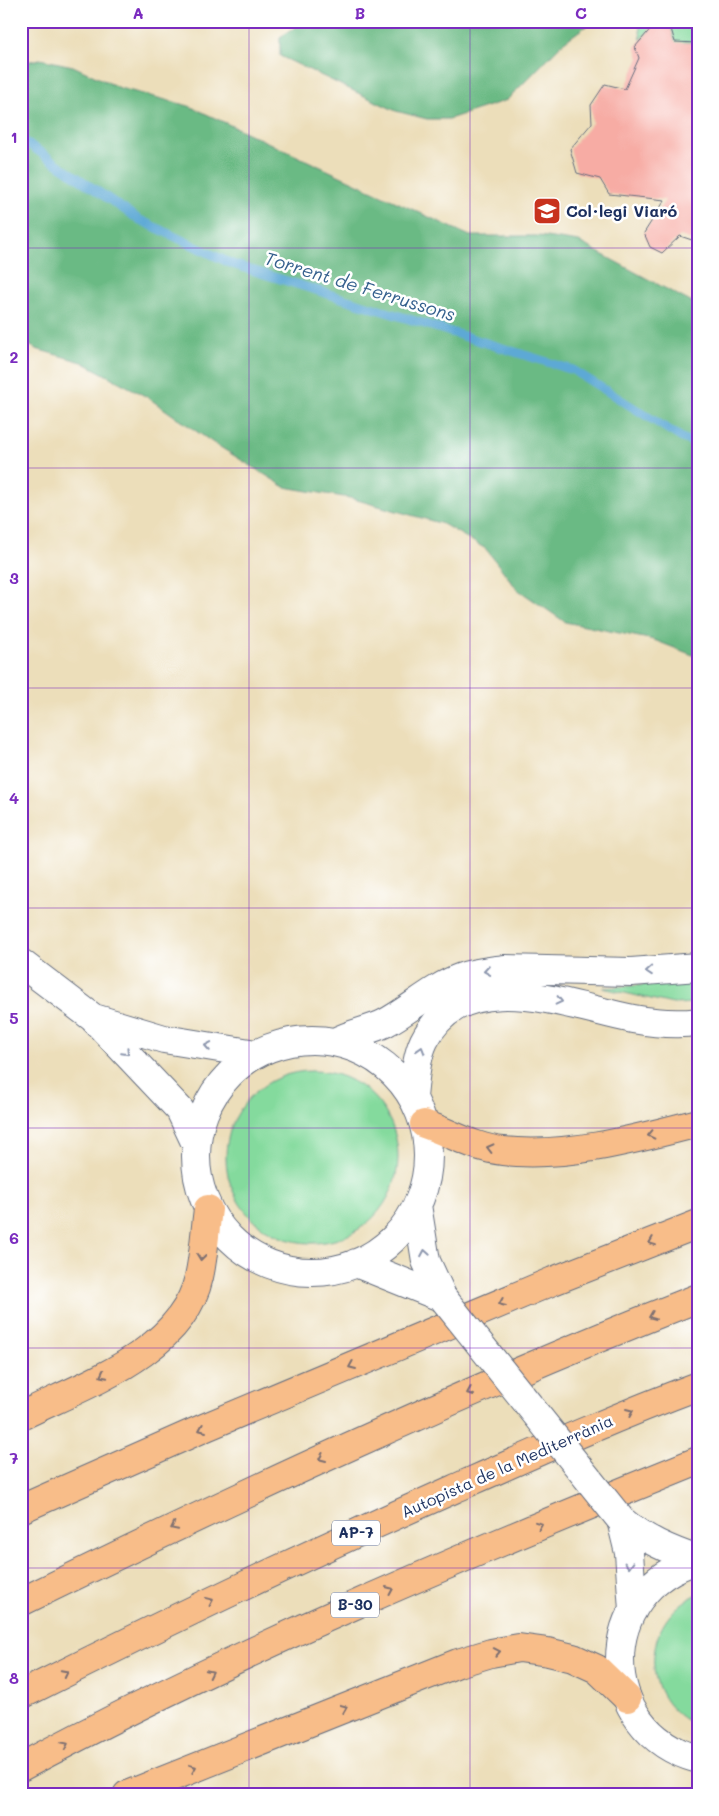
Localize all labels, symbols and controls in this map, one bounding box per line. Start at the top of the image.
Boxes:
text: A [132,2,144,23]
text: B [355,2,365,23]
text: C [575,2,587,23]
text: 1 [10,126,18,147]
school or university icon: Col·legi Viaró [532,196,562,226]
place label: Col·legi Viaró [566,200,678,221]
water label: Torrent de Ferrussons [262,246,458,326]
text: 2 [10,346,19,367]
text: 3 [9,567,19,588]
text: 4 [9,787,19,808]
one-way arrow [645,965,653,976]
one-way arrow [483,966,491,976]
one-way arrow [555,995,564,1006]
text: 5 [9,1007,19,1028]
one-way arrow [203,1041,212,1051]
one-way arrow [416,1046,426,1054]
one-way arrow [120,1047,129,1056]
one-way arrow [646,1129,655,1140]
one-way arrow [485,1143,494,1154]
text: 6 [9,1227,19,1248]
one-way arrow [649,1236,657,1246]
one-way arrow [420,1249,430,1257]
one-way arrow [197,1253,207,1261]
one-way arrow [498,1296,507,1307]
one-way arrow [649,1310,657,1320]
one-way arrow [348,1360,357,1371]
one-way arrow [99,1369,108,1379]
one-way arrow [466,1385,475,1396]
one-way arrow [625,1408,634,1419]
street label: Autopista de la Mediterrània [398,1409,616,1522]
one-way arrow [198,1422,207,1433]
text: 7 [10,1447,19,1468]
one-way arrow [318,1451,327,1462]
road number: AP-7 [332,1520,380,1546]
one-way arrow [171,1521,180,1531]
one-way arrow [534,1521,542,1531]
one-way arrow [624,1561,634,1569]
one-way arrow [385,1586,394,1597]
road number: B-30 [331,1592,379,1618]
one-way arrow [205,1596,214,1607]
one-way arrow [492,1647,501,1657]
text: 8 [9,1667,19,1688]
one-way arrow [60,1669,69,1679]
one-way arrow [205,1669,214,1679]
one-way arrow [340,1704,348,1714]
one-way arrow [60,1741,69,1751]
one-way arrow [189,1764,197,1774]

